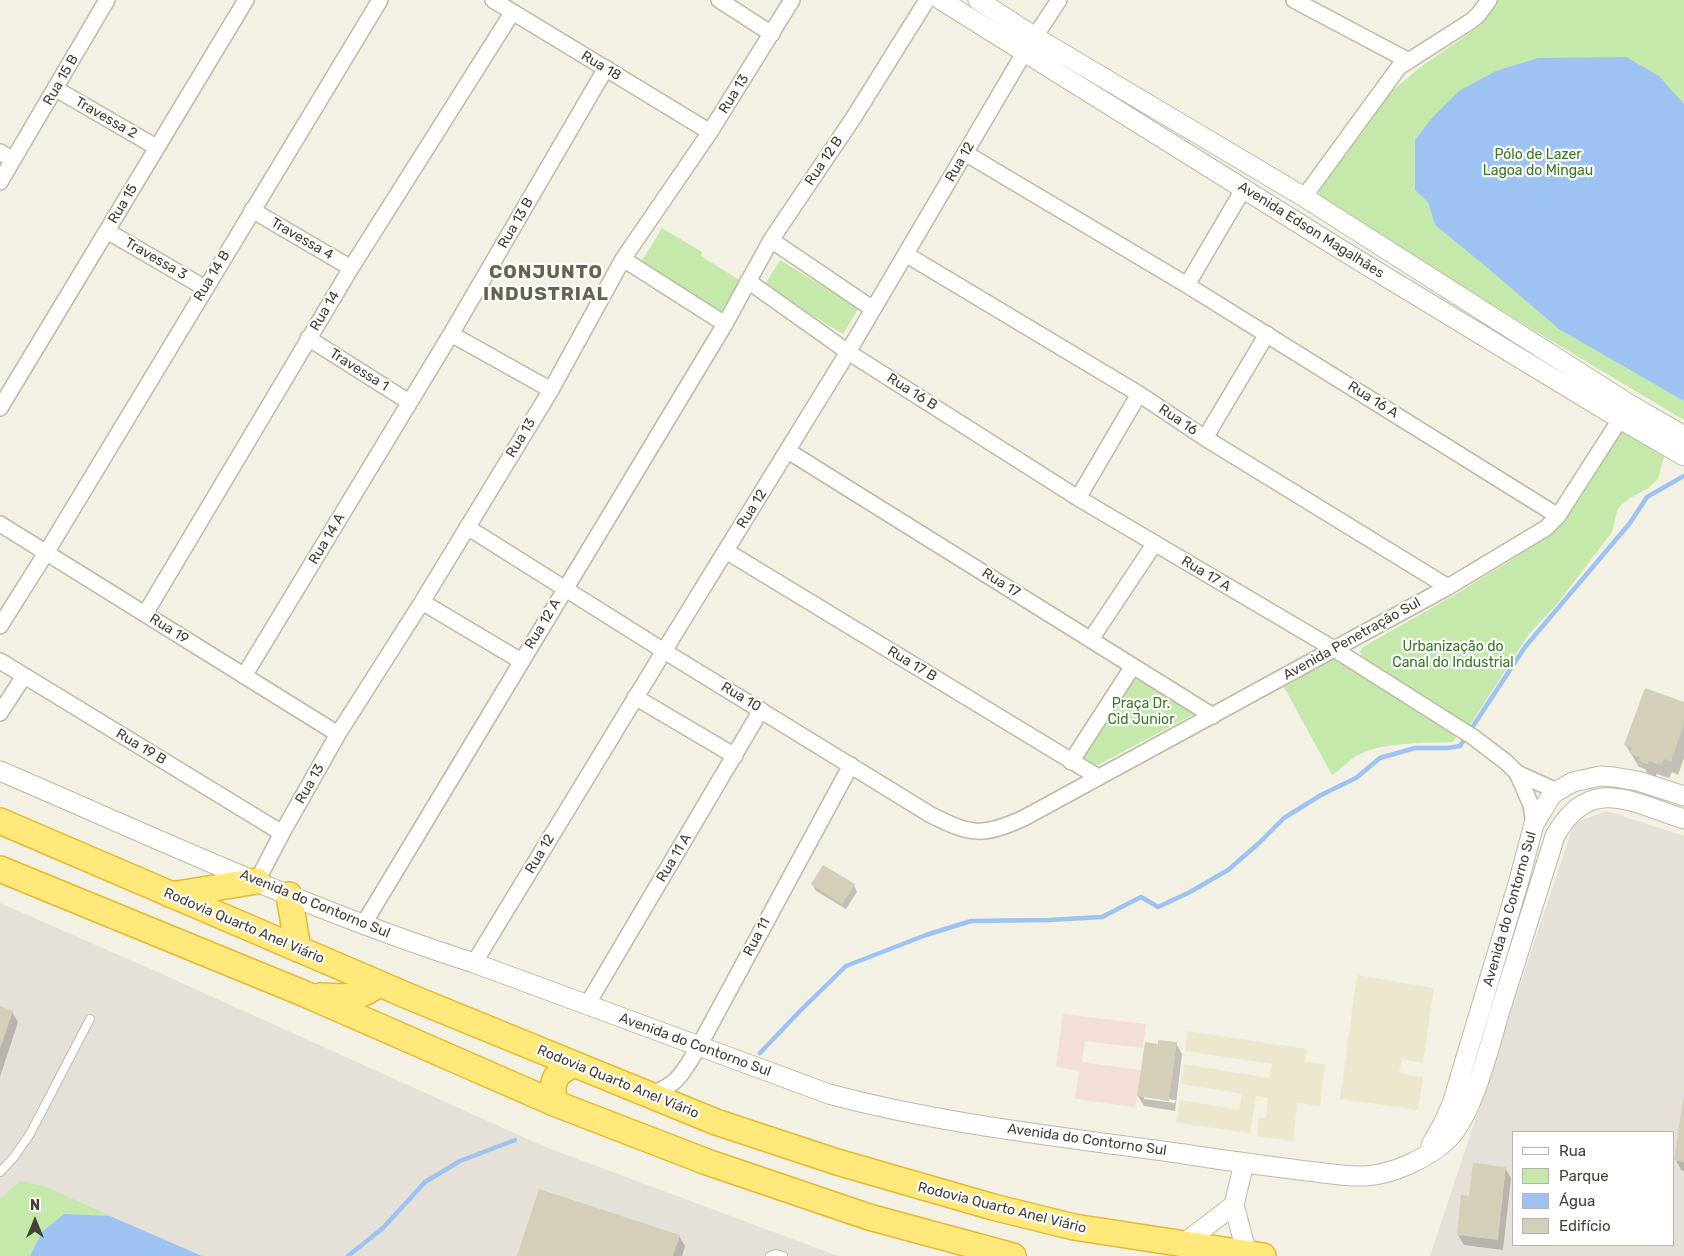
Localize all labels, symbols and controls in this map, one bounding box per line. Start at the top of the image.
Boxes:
street label: Rua 18 [578,48,624,84]
street label: Rua 15 B [40,52,82,108]
street label: Rua 13 [715,71,753,117]
street label: Travessa 2 [72,94,140,142]
street label: Rua 12 B [801,133,847,189]
street label: Rua 12 [942,139,978,185]
park label: Pólo de Lazer Lagoa do Mingau [1483,147,1593,180]
street label: Avenida Edson Magalhães [1235,178,1387,282]
street label: Rua 15 [105,181,141,227]
street label: Rua 13 B [495,195,537,251]
street label: Travessa 4 [268,214,336,264]
street label: Travessa 3 [122,234,190,284]
street label: Rua 14 B [190,248,234,304]
district label: CONJUNTO INDUSTRIAL [482,262,610,306]
street label: Rua 14 [307,288,343,334]
street label: Travessa 1 [326,345,392,395]
street label: Rua 16 B [884,370,940,414]
street label: Rua 16 A [1345,378,1401,422]
street label: Rua 16 [1155,401,1201,439]
street label: Rua 13 [503,415,539,461]
street label: Rua 12 [733,486,771,532]
street label: Rua 14 A [305,511,349,567]
street label: Rua 17 A [1178,553,1234,595]
street label: Rua 17 [979,565,1023,601]
street label: Avenida Penetração Sul [1280,594,1424,684]
street label: Rua 12 A [521,596,565,652]
street label: Rua 19 [146,610,192,648]
park label: Urbanização do Canal do Industrial [1392,639,1514,672]
street label: Rua 17 B [884,643,940,685]
street label: Rua 10 [718,679,764,715]
park label: Praça Dr. Cid Junior [1108,696,1174,729]
street label: Rua 19 B [113,725,169,769]
street label: Rua 13 [292,761,328,807]
street label: Avenida do Contorno Sul [1480,830,1540,988]
street label: Rua 12 [522,831,558,877]
street label: Rua 11 A [653,831,695,885]
street label: Avenida do Contorno Sul [237,866,393,942]
street label: Rodovia Quarto Anel Viário [161,884,327,968]
street label: Rua 11 [740,915,774,959]
street label: Avenida do Contorno Sul [617,1010,773,1080]
street label: Rodovia Quarto Anel Viário [535,1042,701,1122]
street label: Avenida do Contorno Sul [1006,1121,1168,1159]
legend [1512,1131,1674,1246]
text: Rua [1559,1142,1586,1160]
text: Parque [1559,1167,1609,1185]
street label: Rodovia Quarto Anel Viário [916,1179,1088,1237]
text: Água [1559,1192,1595,1210]
north arrow [10,1196,60,1246]
text: N [30,1197,40,1214]
text: Edifício [1559,1217,1611,1235]

